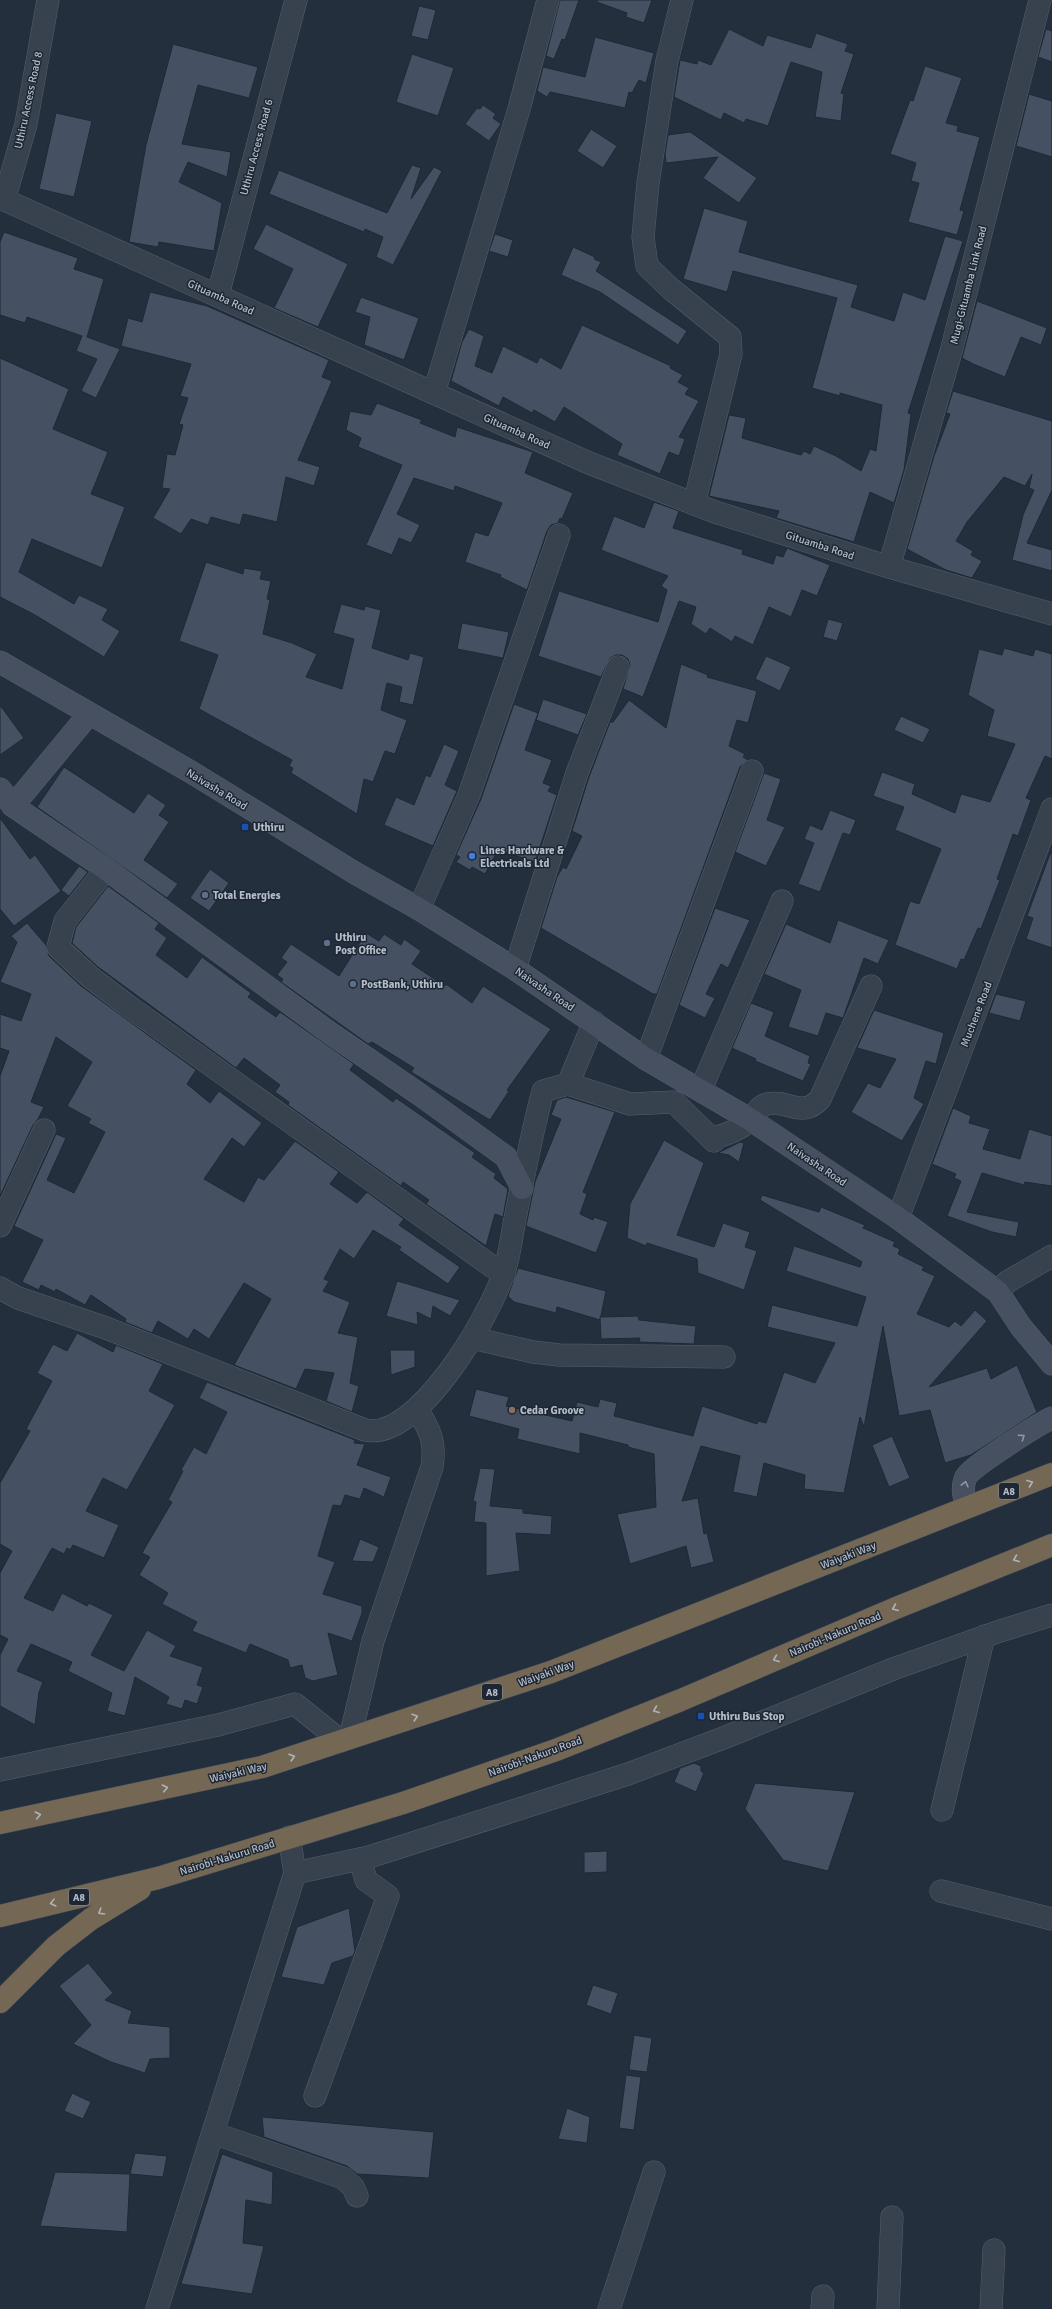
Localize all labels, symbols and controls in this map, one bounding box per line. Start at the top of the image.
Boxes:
street label: Uthiru Access Road 8 [12,50,45,150]
street label: Uthiru Access Road 6 [237,98,276,197]
street label: Mugi-Gituamba Link Road [947,224,990,346]
street label: Gituamba Road [185,277,256,318]
street label: Gituamba Road [481,411,552,452]
street label: Gituamba Road [784,528,856,563]
street label: Naivasha Road [184,766,250,813]
place label: Uthiru [253,821,284,834]
marker: Uthiru [240,822,250,832]
place label: Lines Hardware & Electricals Ltd [480,844,565,870]
marker: Lines Hardware & Electricals Ltd [467,851,477,861]
place label: Total Energies [213,889,281,902]
marker: Total Energies [200,890,210,900]
place label: Uthiru Post Office [335,931,387,957]
marker: Uthiru Post Office [322,938,332,948]
street label: Naivasha Road [513,965,577,1014]
place label: PostBank, Uthiru [361,978,443,991]
marker: PostBank, Uthiru [348,979,358,989]
street label: Muchene Road [958,979,995,1049]
street label: Naivasha Road [785,1140,849,1189]
place label: Cedar Groove [520,1404,584,1417]
marker: Cedar Groove [507,1405,517,1415]
one-way arrow [1018,1434,1025,1441]
one-way arrow [1026,1480,1033,1488]
one-way arrow [960,1481,968,1487]
road number: A8 [999,1483,1019,1499]
street label: Waiyaki Way [819,1539,879,1572]
one-way arrow [1012,1555,1019,1563]
one-way arrow [892,1603,900,1611]
street label: Nairobi-Nakuru Road [787,1609,883,1660]
one-way arrow [772,1655,779,1663]
street label: Waiyaki Way [517,1657,577,1690]
road number: A8 [482,1684,502,1700]
one-way arrow [653,1705,661,1713]
place label: Uthiru Bus Stop [709,1710,785,1723]
marker: Uthiru Bus Stop [696,1711,706,1721]
one-way arrow [412,1713,419,1722]
street label: Nairobi-Nakuru Road [487,1733,584,1779]
one-way arrow [288,1754,295,1762]
street label: Waiyaki Way [208,1759,269,1785]
one-way arrow [162,1784,169,1792]
one-way arrow [35,1812,41,1820]
street label: Nairobi-Nakuru Road [178,1837,276,1878]
road number: A8 [69,1889,89,1905]
one-way arrow [49,1899,56,1907]
one-way arrow [98,1908,105,1915]

